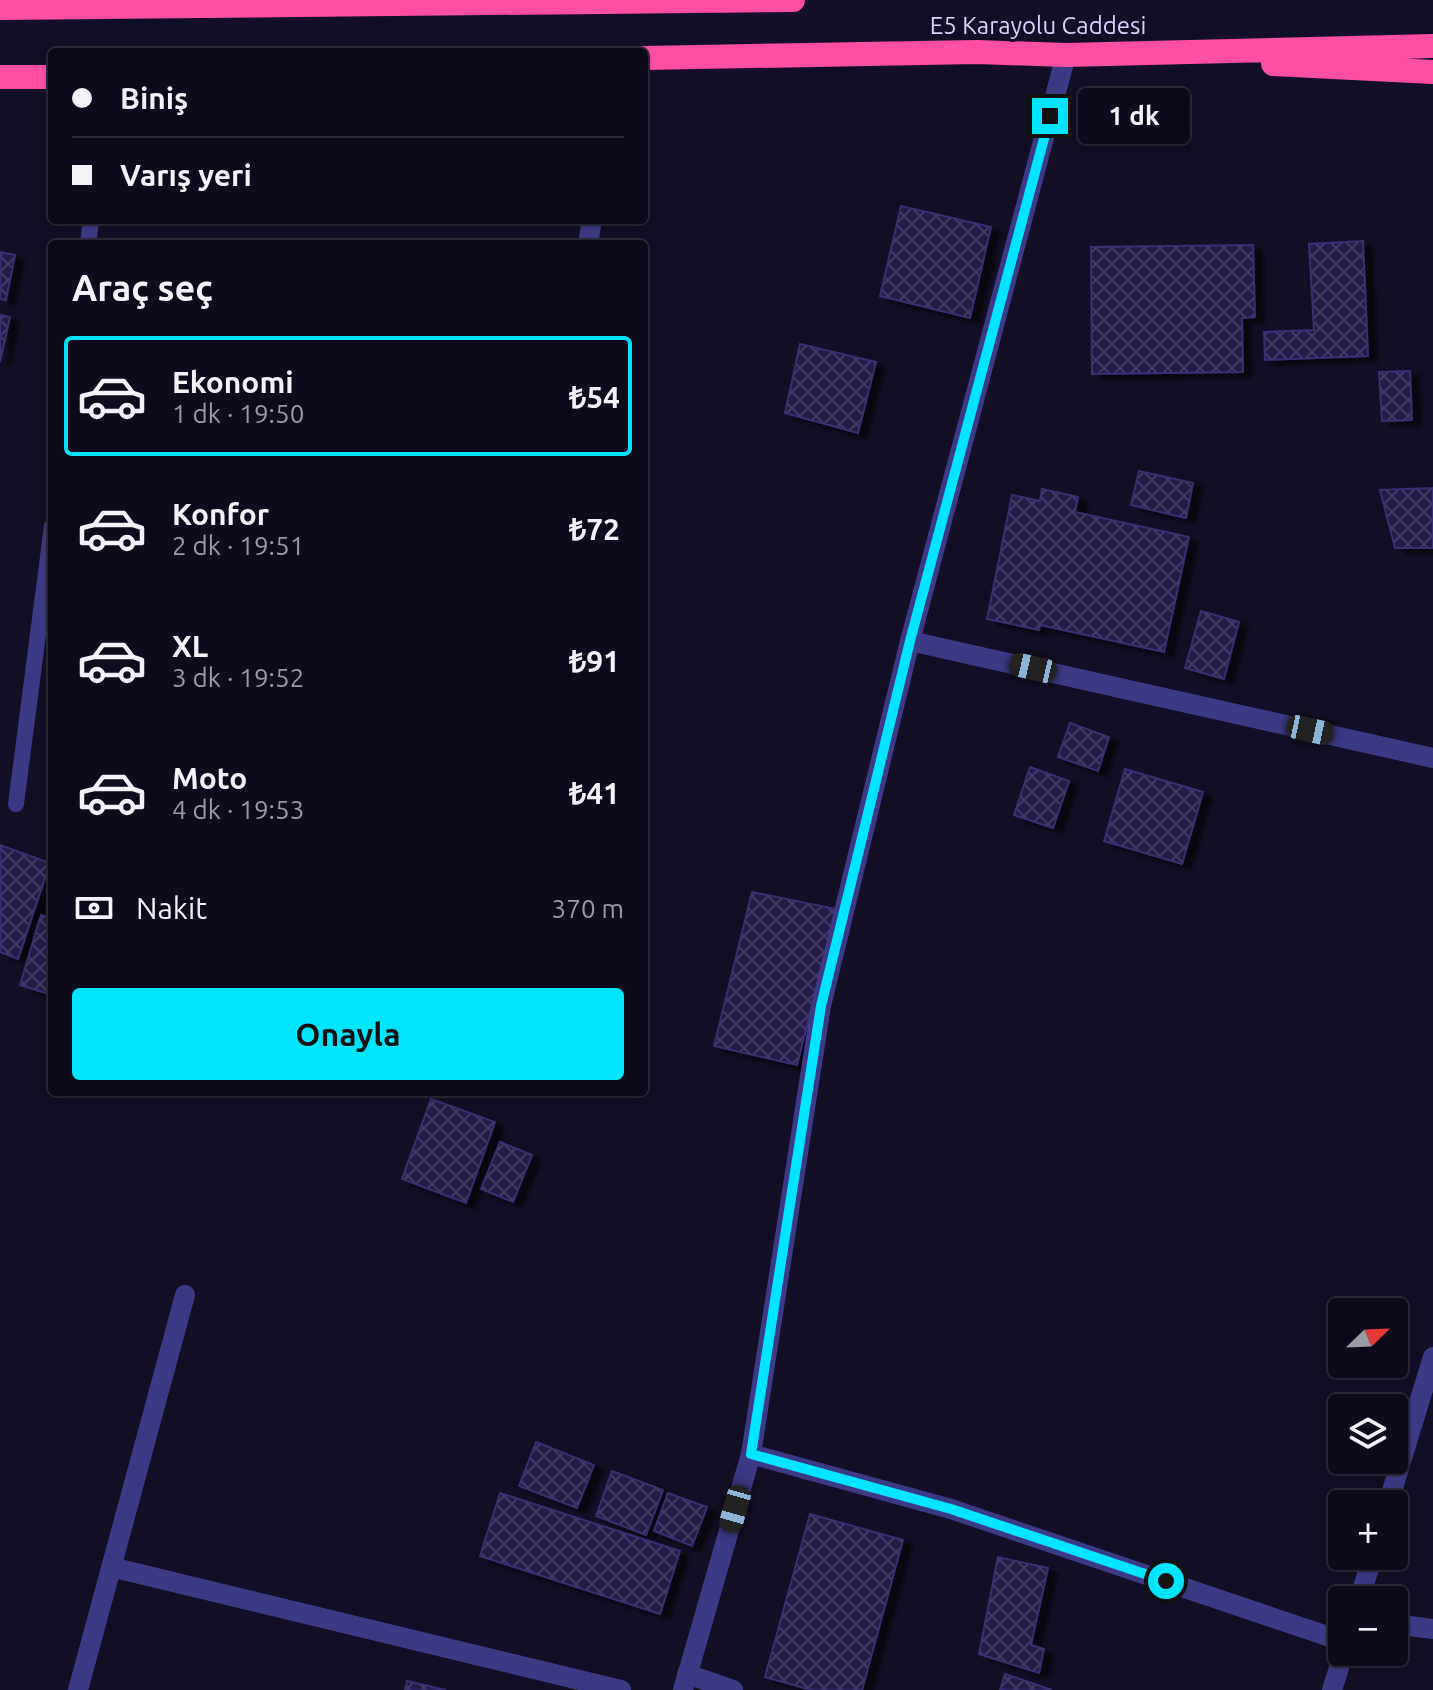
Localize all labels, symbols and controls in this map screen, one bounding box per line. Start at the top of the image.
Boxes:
street label: E5 Karayolu Caddesi [930,12,1146,39]
text: Biniş [120,81,188,115]
callout: 1 dk [1078,88,1190,144]
route end [1032,98,1068,134]
text: 1 dk [1109,101,1160,130]
text: Varış yeri [120,158,252,192]
text: Araç seç [72,267,213,308]
icon: car [76,360,148,432]
text: Ekonomi [172,365,294,399]
text: ₺54 [569,380,620,414]
text: 1 dk · 19:50 [172,399,304,428]
icon: car [76,492,148,564]
text: Konfor [172,497,269,531]
text: ₺72 [569,512,620,546]
text: 2 dk · 19:51 [172,531,304,560]
icon: car [76,624,148,696]
text: XL [172,629,208,663]
text: ₺91 [569,644,620,678]
car [1007,651,1059,685]
text: 3 dk · 19:52 [172,663,304,692]
car [1284,713,1336,747]
icon: car [76,756,148,828]
text: Moto [172,761,247,795]
text: ₺41 [569,776,620,810]
text: 4 dk · 19:53 [172,795,304,824]
icon: cash [72,886,116,930]
text: Nakit [136,891,207,925]
text: 370 m [552,894,624,923]
button: Onayla [72,988,624,1080]
north arrow [1328,1298,1408,1378]
map controls [1328,1298,1408,1666]
button: layers [1328,1394,1408,1474]
car [717,1483,753,1535]
button: + [1328,1490,1408,1570]
route start [1148,1563,1184,1599]
button: − [1328,1586,1408,1666]

